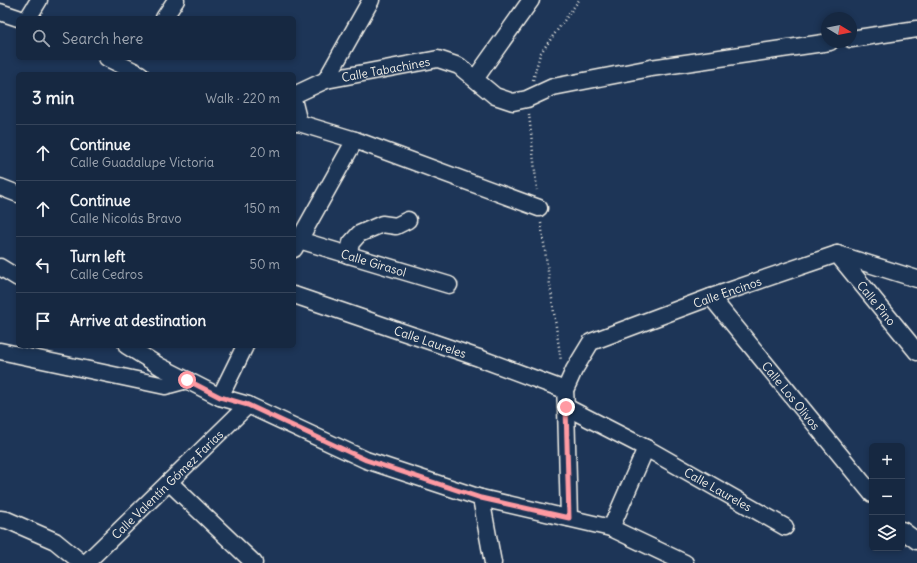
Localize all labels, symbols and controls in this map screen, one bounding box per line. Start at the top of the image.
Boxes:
north arrow [821,12,857,48]
search box [16,16,296,60]
icon: search [30,27,52,49]
text: Search here [62,29,143,48]
street label: Calle Tabachines [340,53,431,84]
text: 3 min [32,87,74,109]
text: Walk · 220 m [205,90,280,107]
text: Continue [70,135,131,154]
icon: ahead [32,142,54,164]
text: 20 m [250,144,280,161]
text: Calle Guadalupe Victoria [70,154,214,171]
text: Continue [70,191,131,210]
icon: ahead [32,198,54,220]
text: 150 m [244,200,280,217]
text: Calle Nicolás Bravo [70,210,182,227]
street label: Calle Girasol [339,246,408,279]
text: Turn left [70,247,125,266]
icon: left [32,254,54,276]
text: 50 m [249,256,280,273]
text: Calle Cedros [70,266,143,283]
street label: Calle Encinos [691,273,763,311]
street label: Calle Pino [854,278,900,328]
icon: arrive [32,310,54,332]
text: Arrive at destination [70,311,206,330]
street label: Calle Laureles [392,322,468,361]
street label: Calle Los Olivos [759,358,824,432]
route start [178,371,196,389]
route end [557,398,575,416]
street label: Calle Valentín Gómez Farías [108,426,226,542]
map controls [869,443,905,551]
button: + [869,443,905,479]
street label: Calle Laureles [682,464,755,514]
button: − [869,479,905,515]
button: layers [869,515,905,551]

